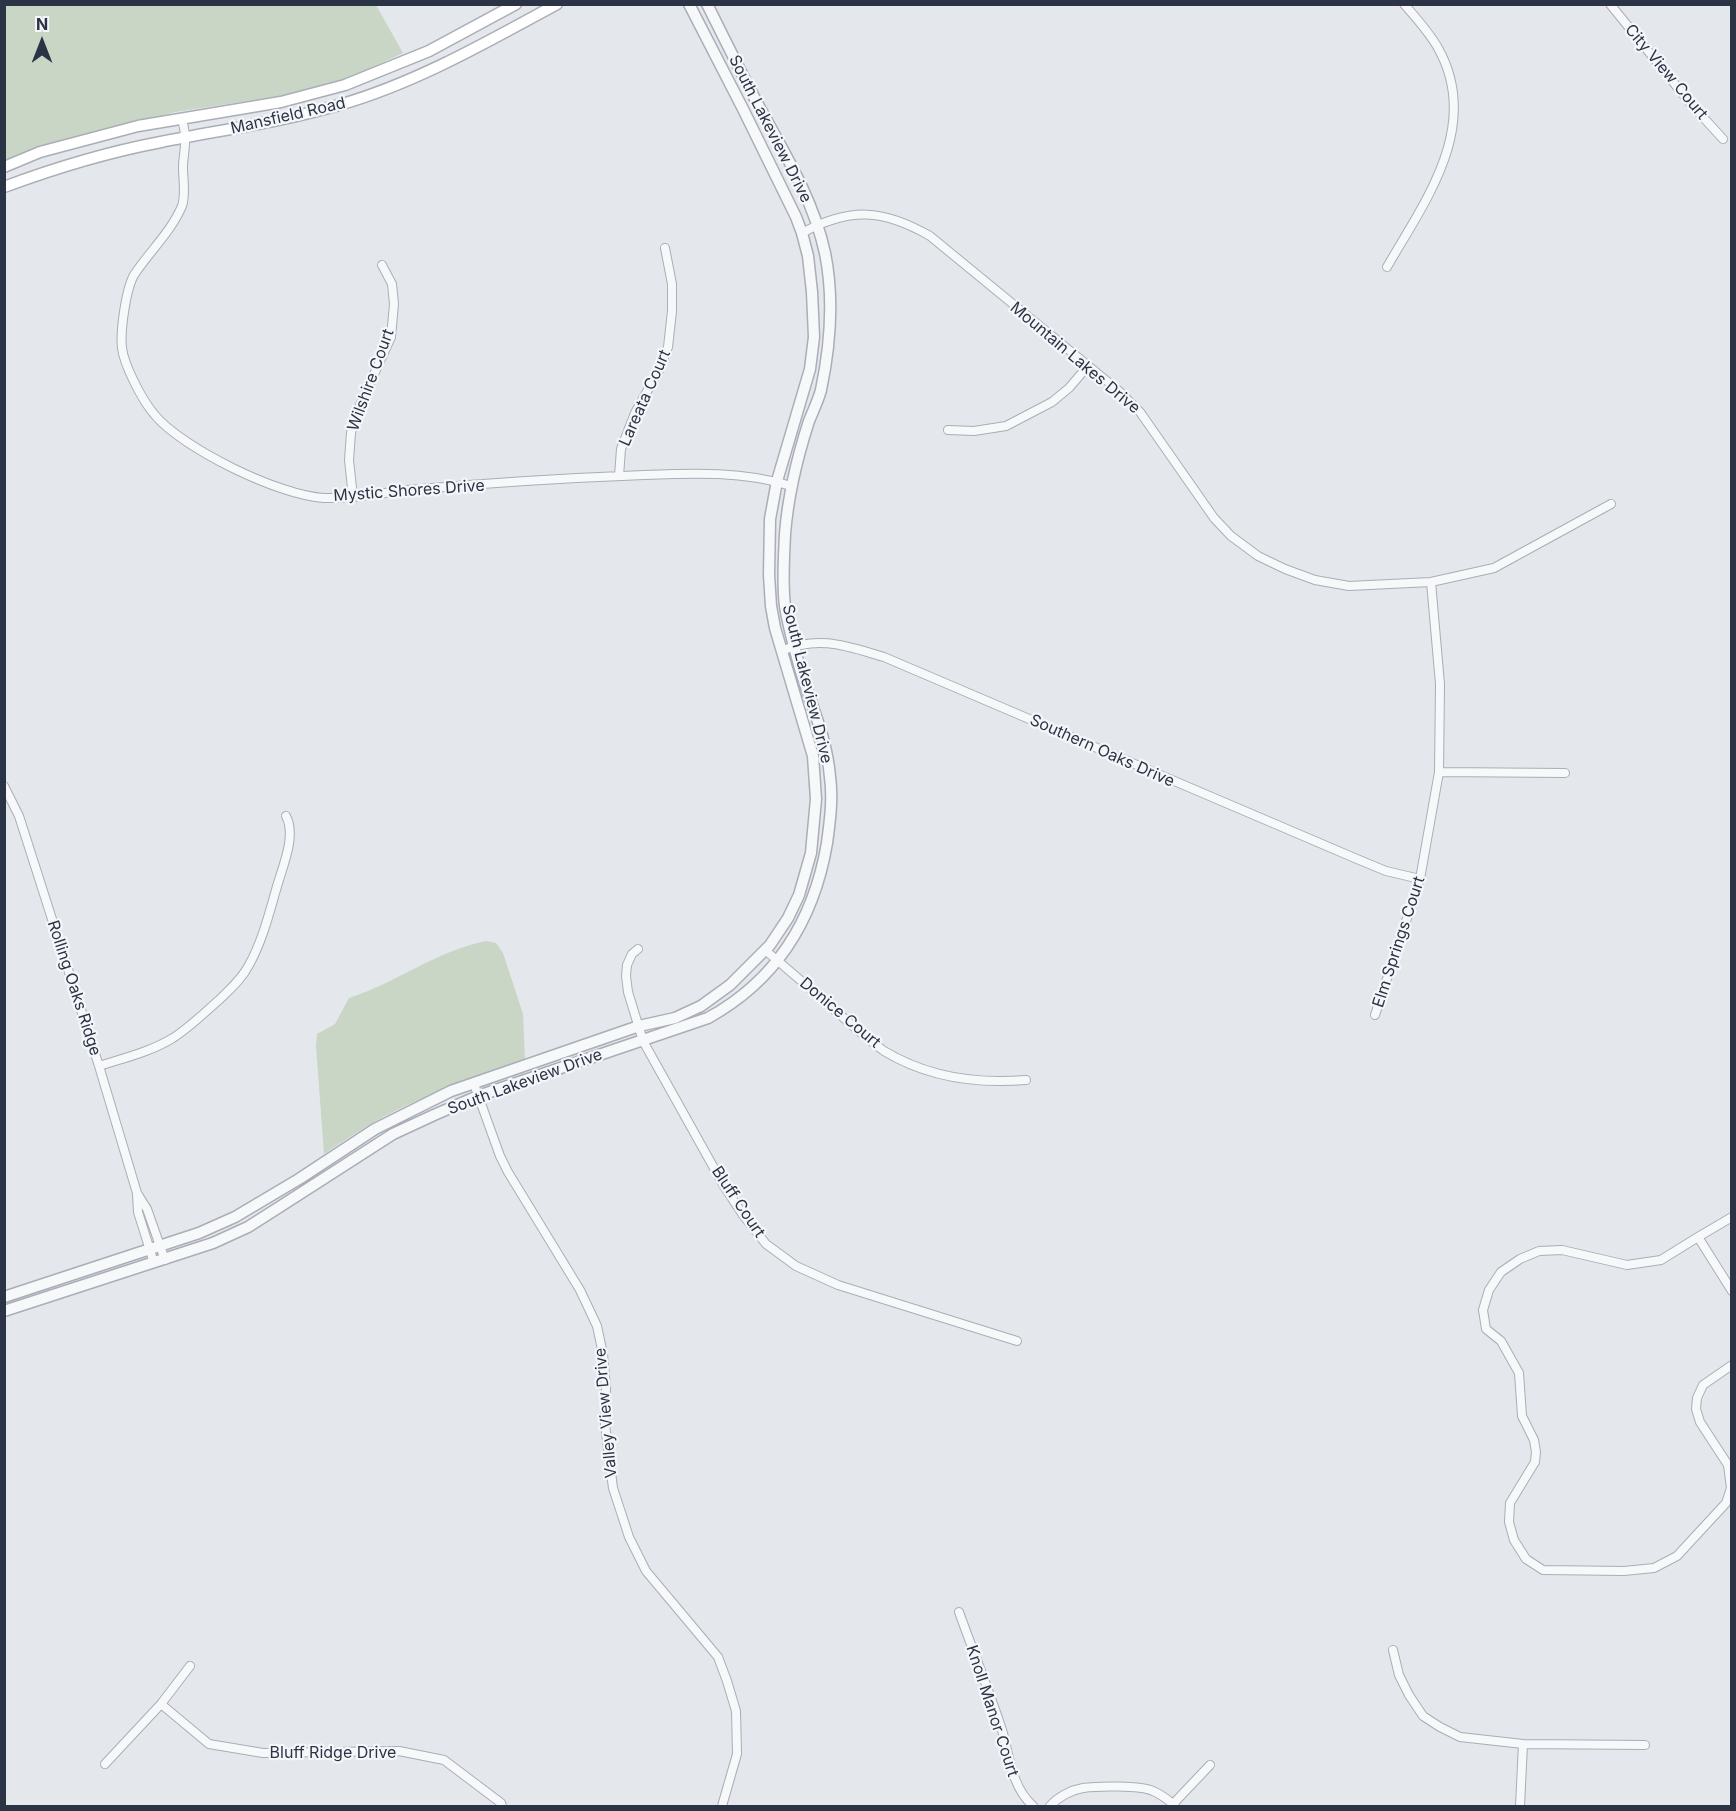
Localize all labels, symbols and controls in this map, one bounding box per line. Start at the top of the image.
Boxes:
north arrow [12,12,72,72]
text: N [36,14,48,34]
street label: City View Court [1621,20,1711,124]
street label: South Lakeview Drive [724,52,816,206]
street label: Mansfield Road [229,93,347,139]
street label: Mountain Lakes Drive [1006,298,1144,418]
street label: Wilshire Court [344,326,398,434]
street label: Lareata Court [615,347,675,449]
street label: Mystic Shores Drive [333,476,485,506]
street label: South Lakeview Drive [778,603,836,765]
street label: Southern Oaks Drive [1027,710,1177,792]
street label: Elm Springs Court [1369,874,1429,1010]
street label: Rolling Oaks Ridge [43,918,105,1058]
street label: Donice Court [796,974,884,1052]
street label: South Lakeview Drive [445,1045,605,1119]
street label: Bluff Court [707,1163,769,1241]
street label: Valley View Drive [591,1347,621,1479]
street label: Knoll Manor Court [962,1643,1022,1779]
street label: Bluff Ridge Drive [270,1743,396,1763]

